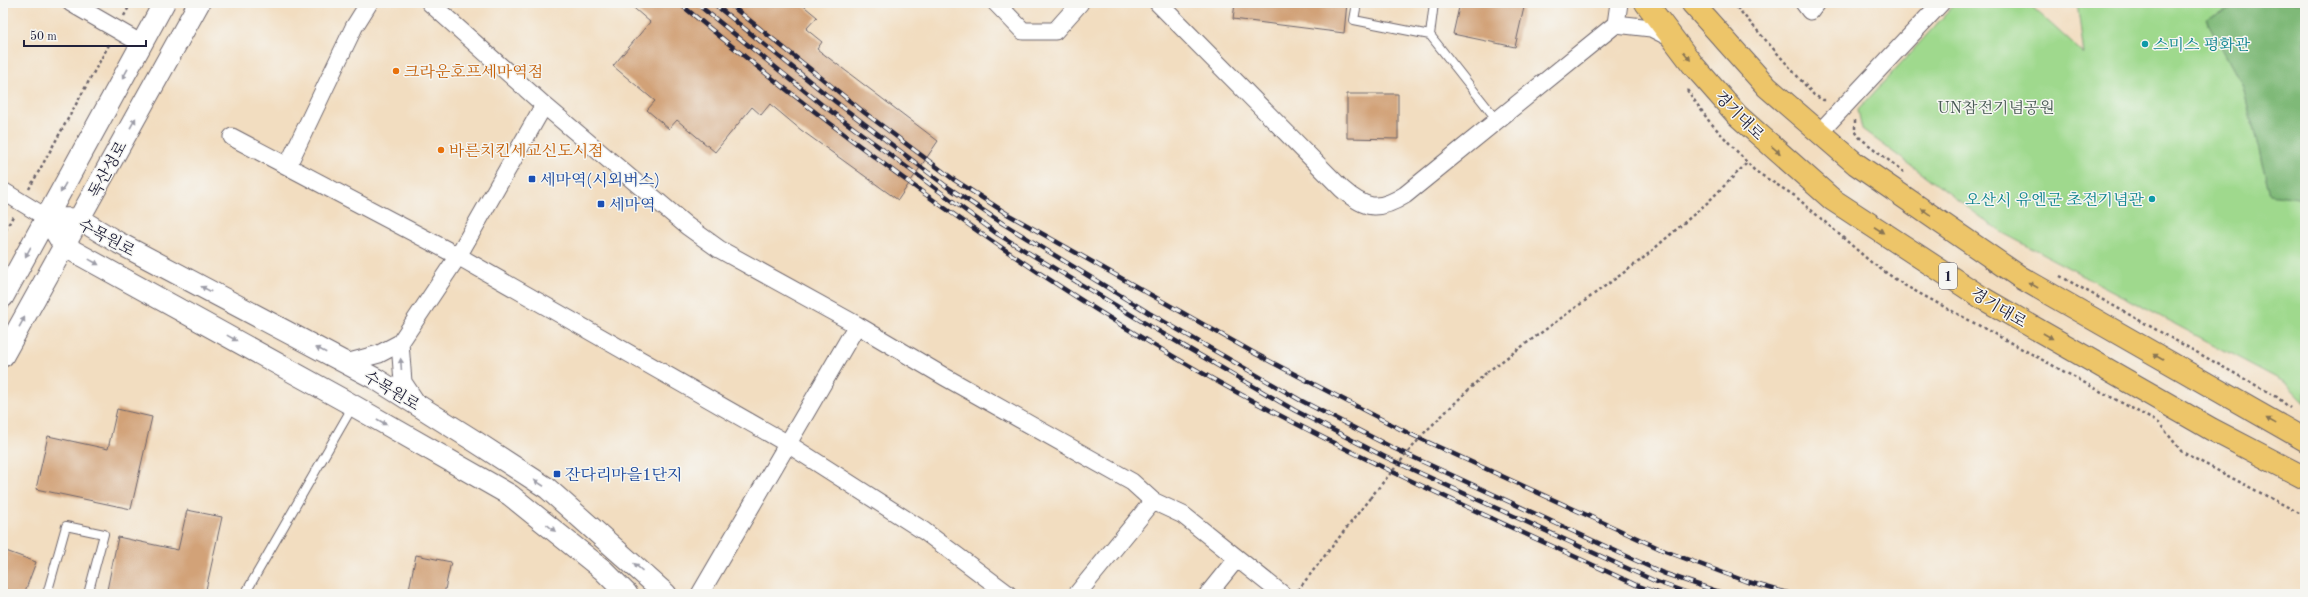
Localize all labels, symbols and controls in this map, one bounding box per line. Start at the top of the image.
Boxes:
scale bar [24,22,146,48]
text: 50 m [30,30,57,43]
place label: 스미스 평화관 [2153,37,2251,54]
marker: 스미스 평화관 [2140,39,2150,49]
one-way arrow [1682,51,1691,62]
place label: 크라운호프세마역점 [404,63,543,81]
marker: 크라운호프세마역점 [391,66,401,76]
one-way arrow [122,68,129,80]
street label: 경기대로 [1711,88,1767,144]
park label: UN참전기념공원 [1937,100,2055,117]
one-way arrow [129,117,136,129]
street label: 독산성로 [86,138,131,201]
place label: 바른치킨세교신도시점 [449,143,604,160]
marker: 바른치킨세교신도시점 [436,145,446,155]
one-way arrow [1771,145,1782,154]
place label: 세마역(시외버스) [540,172,660,189]
marker: 세마역(시외버스) [527,174,537,184]
one-way arrow [59,182,66,194]
place label: 오산시 유엔군 초전기념관 [1965,191,2145,209]
marker: 오산시 유엔군 초전기념관 [2147,194,2157,204]
place label: 세마역 [609,197,655,214]
marker: 세마역 [596,199,606,209]
one-way arrow [1921,208,1931,216]
street label: 수목원로 [75,215,139,261]
one-way arrow [1873,226,1884,233]
one-way arrow [24,246,31,258]
one-way arrow [88,259,100,265]
road number: 1 [1939,263,1957,289]
one-way arrow [2027,281,2039,288]
street label: 경기대로 [1967,285,2030,332]
one-way arrow [200,286,212,292]
one-way arrow [19,316,25,328]
one-way arrow [2042,332,2054,339]
one-way arrow [226,335,238,342]
one-way arrow [315,346,327,353]
one-way arrow [2152,353,2164,360]
one-way arrow [398,358,405,370]
street label: 수목원로 [360,367,423,415]
one-way arrow [2265,418,2277,425]
one-way arrow [376,419,388,426]
place label: 잔다리마을1단지 [565,467,682,484]
marker: 잔다리마을1단지 [552,469,562,479]
one-way arrow [534,479,544,487]
one-way arrow [546,524,557,533]
one-way arrow [633,563,643,572]

